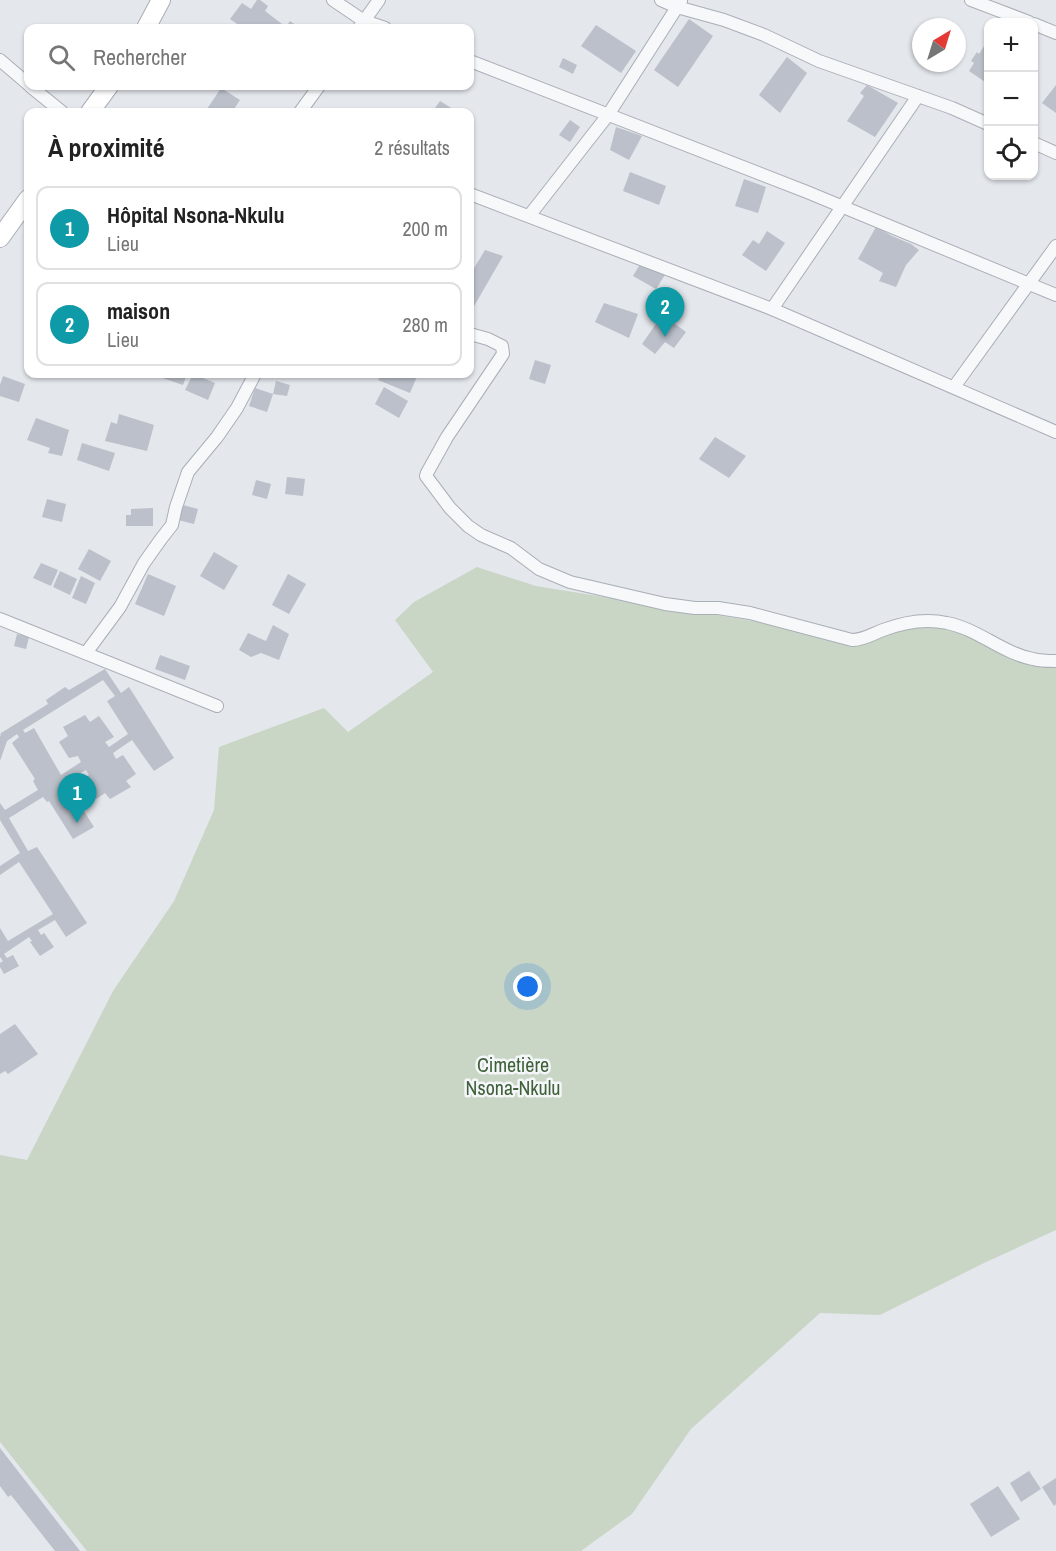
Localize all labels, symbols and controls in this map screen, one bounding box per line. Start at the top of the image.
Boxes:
north arrow [912,18,966,72]
map controls [984,18,1038,180]
button: + [984,18,1038,72]
search box [24,24,474,90]
icon: search [45,41,78,74]
text: Rechercher [93,42,186,72]
button: − [984,72,1038,126]
button: locate [984,126,1038,180]
text: À proximité [48,130,165,165]
text: 2 résultats [374,134,450,161]
text: Hôpital Nsona-Nkulu [107,200,284,230]
text: 1 [65,215,74,242]
text: 200 m [402,215,448,242]
text: Lieu [107,230,139,257]
pin: 2 [646,288,684,337]
text: maison [107,296,170,326]
text: 2 [65,311,74,338]
text: 280 m [402,311,448,338]
text: Lieu [107,326,139,353]
pin: 1 [58,774,97,823]
your location [513,972,542,1001]
park label: Cimetière Nsona-Nkulu [466,1051,560,1101]

